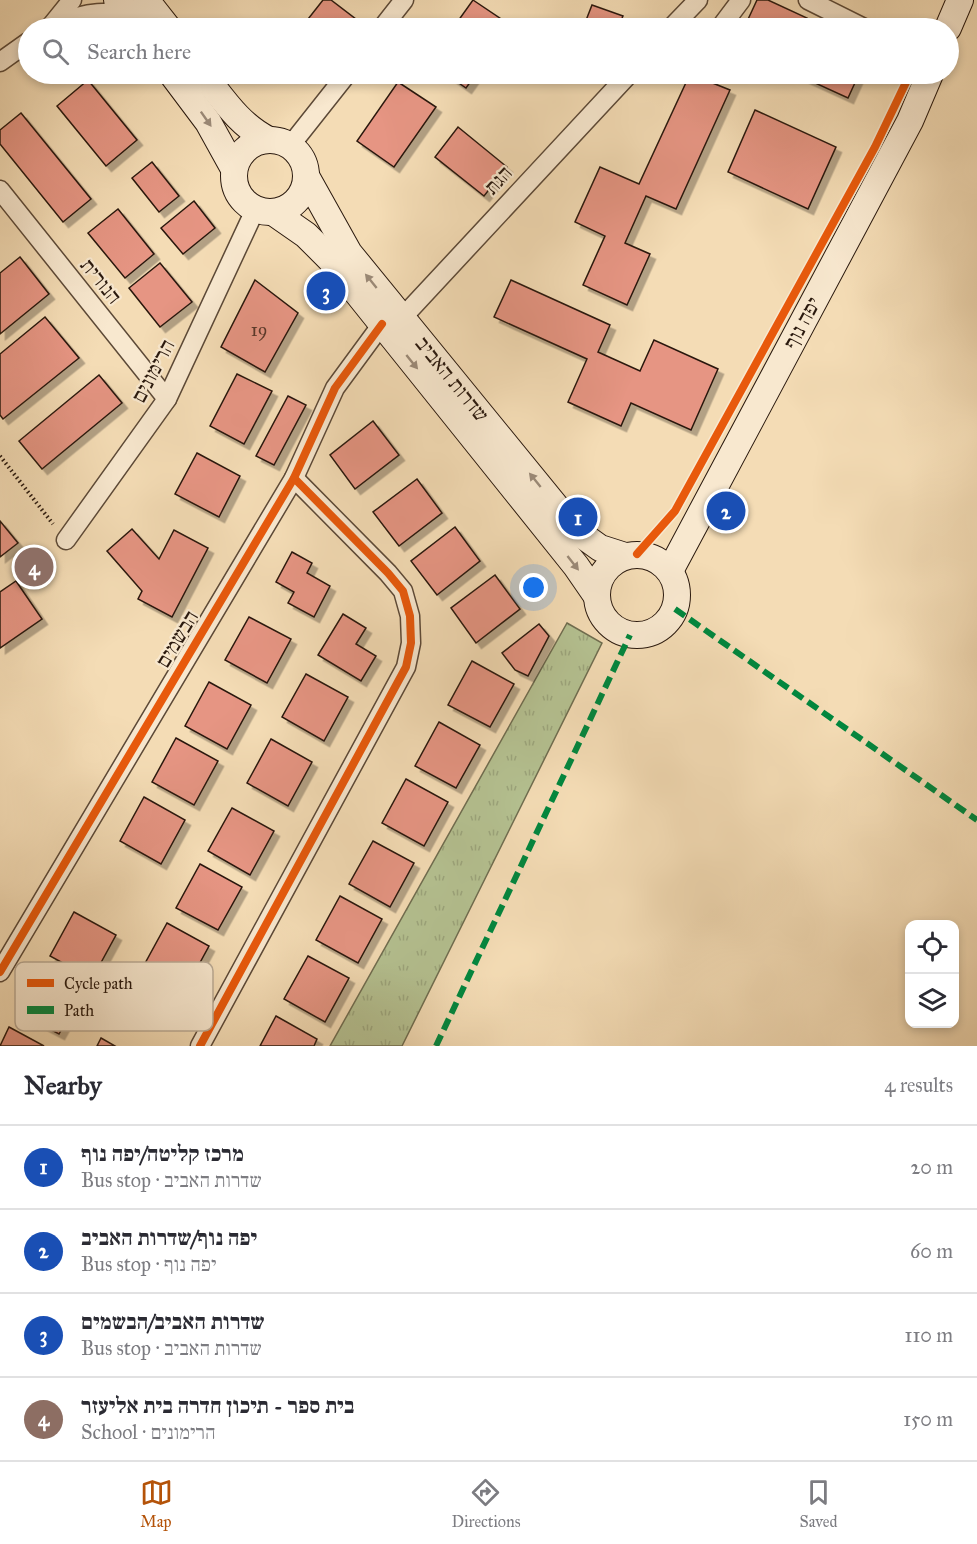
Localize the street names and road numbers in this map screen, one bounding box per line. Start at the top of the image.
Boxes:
street label: הגת [478,160,518,200]
street label: הנורית [75,253,127,309]
street label: יפה נוף [778,292,827,353]
street label: שדרות האביב [410,331,494,427]
street label: הרימונים [126,335,180,407]
street label: הבשמים [150,606,204,672]

